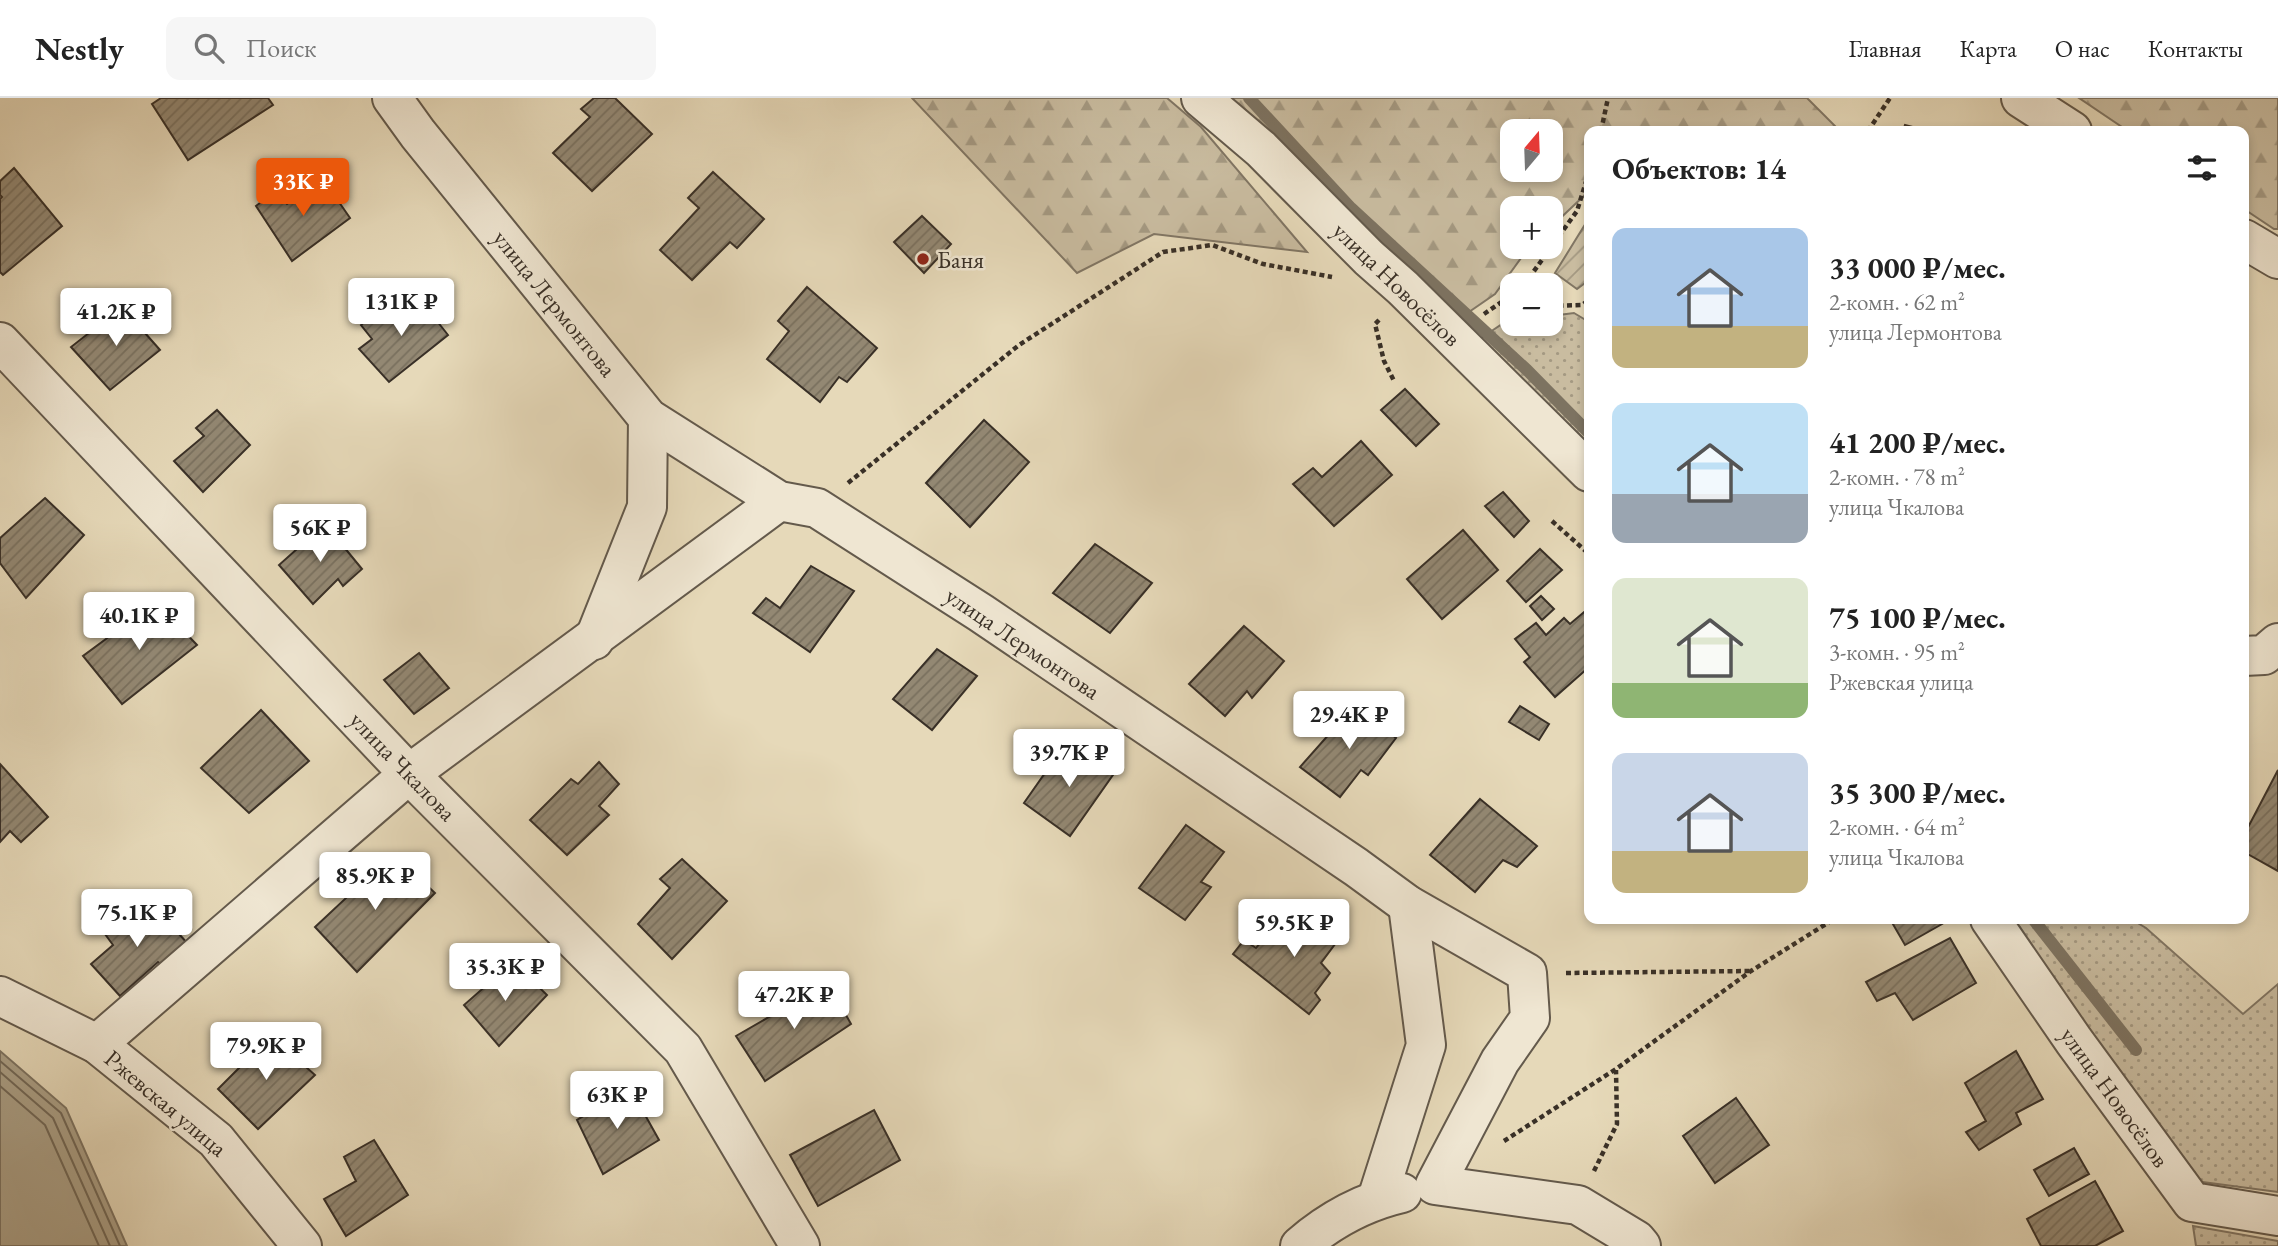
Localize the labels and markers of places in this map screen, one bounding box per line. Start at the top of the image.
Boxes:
pin: 33K ₽ [254,158,352,218]
place label: Баня [937,244,984,275]
marker: Баня [915,251,931,267]
pin: 131K ₽ [344,278,458,338]
pin: 41.2K ₽ [51,288,181,348]
pin: 56K ₽ [271,504,369,564]
pin: 40.1K ₽ [74,592,204,652]
pin: 29.4K ₽ [1284,692,1414,751]
pin: 39.7K ₽ [1004,730,1134,789]
pin: 85.9K ₽ [310,852,440,912]
pin: 75.1K ₽ [72,890,202,949]
pin: 59.5K ₽ [1229,900,1359,959]
pin: 35.3K ₽ [440,944,570,1003]
pin: 47.2K ₽ [729,972,859,1031]
pin: 79.9K ₽ [201,1023,331,1082]
pin: 63K ₽ [568,1072,666,1131]

